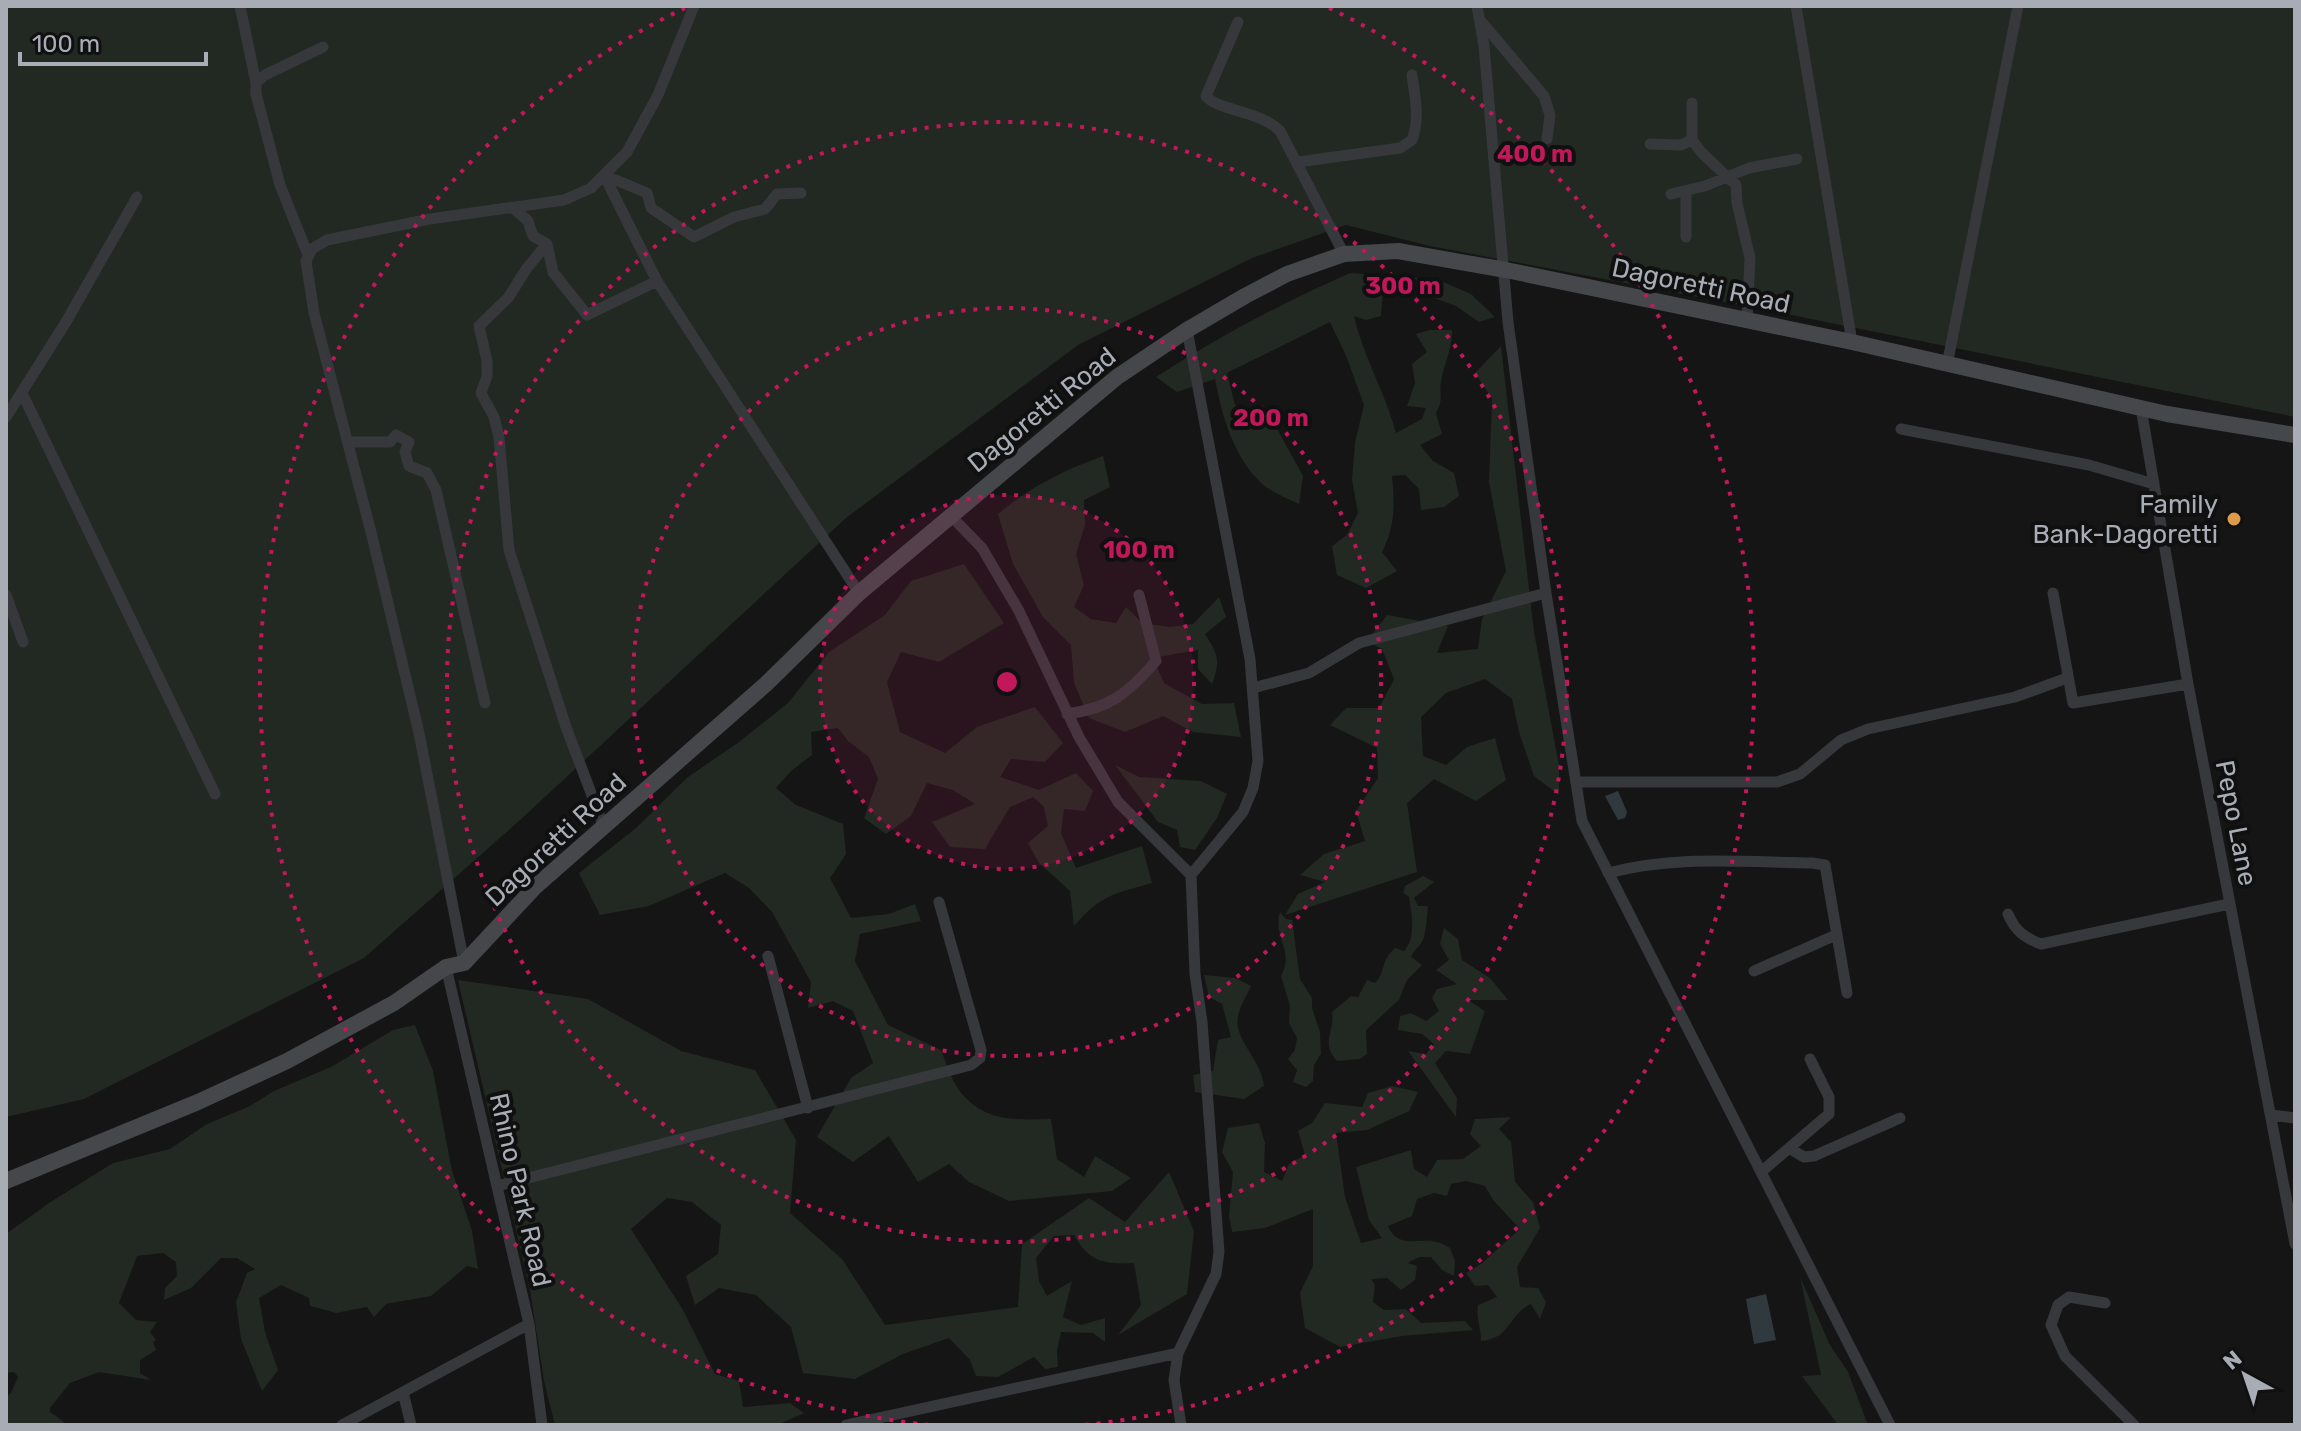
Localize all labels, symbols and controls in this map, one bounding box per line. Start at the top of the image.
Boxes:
scale bar [20,16,206,66]
text: 100 m [32,30,100,58]
text: 400 m [1497,140,1573,168]
street label: Dagoretti Road [1609,252,1793,320]
text: 300 m [1365,272,1441,300]
street label: Dagoretti Road [962,341,1122,479]
text: 200 m [1233,404,1309,432]
place label: Family Bank-Dagoretti [2032,489,2218,550]
marker: Family Bank-Dagoretti [2225,510,2243,528]
text: 100 m [1103,536,1175,564]
centre of rings [993,668,1021,696]
street label: Pepo Lane [2209,758,2263,888]
street label: Dagoretti Road [479,767,633,913]
street label: Rhino Park Road [483,1090,557,1290]
north arrow [2205,1335,2285,1415]
text: N [2218,1345,2247,1375]

